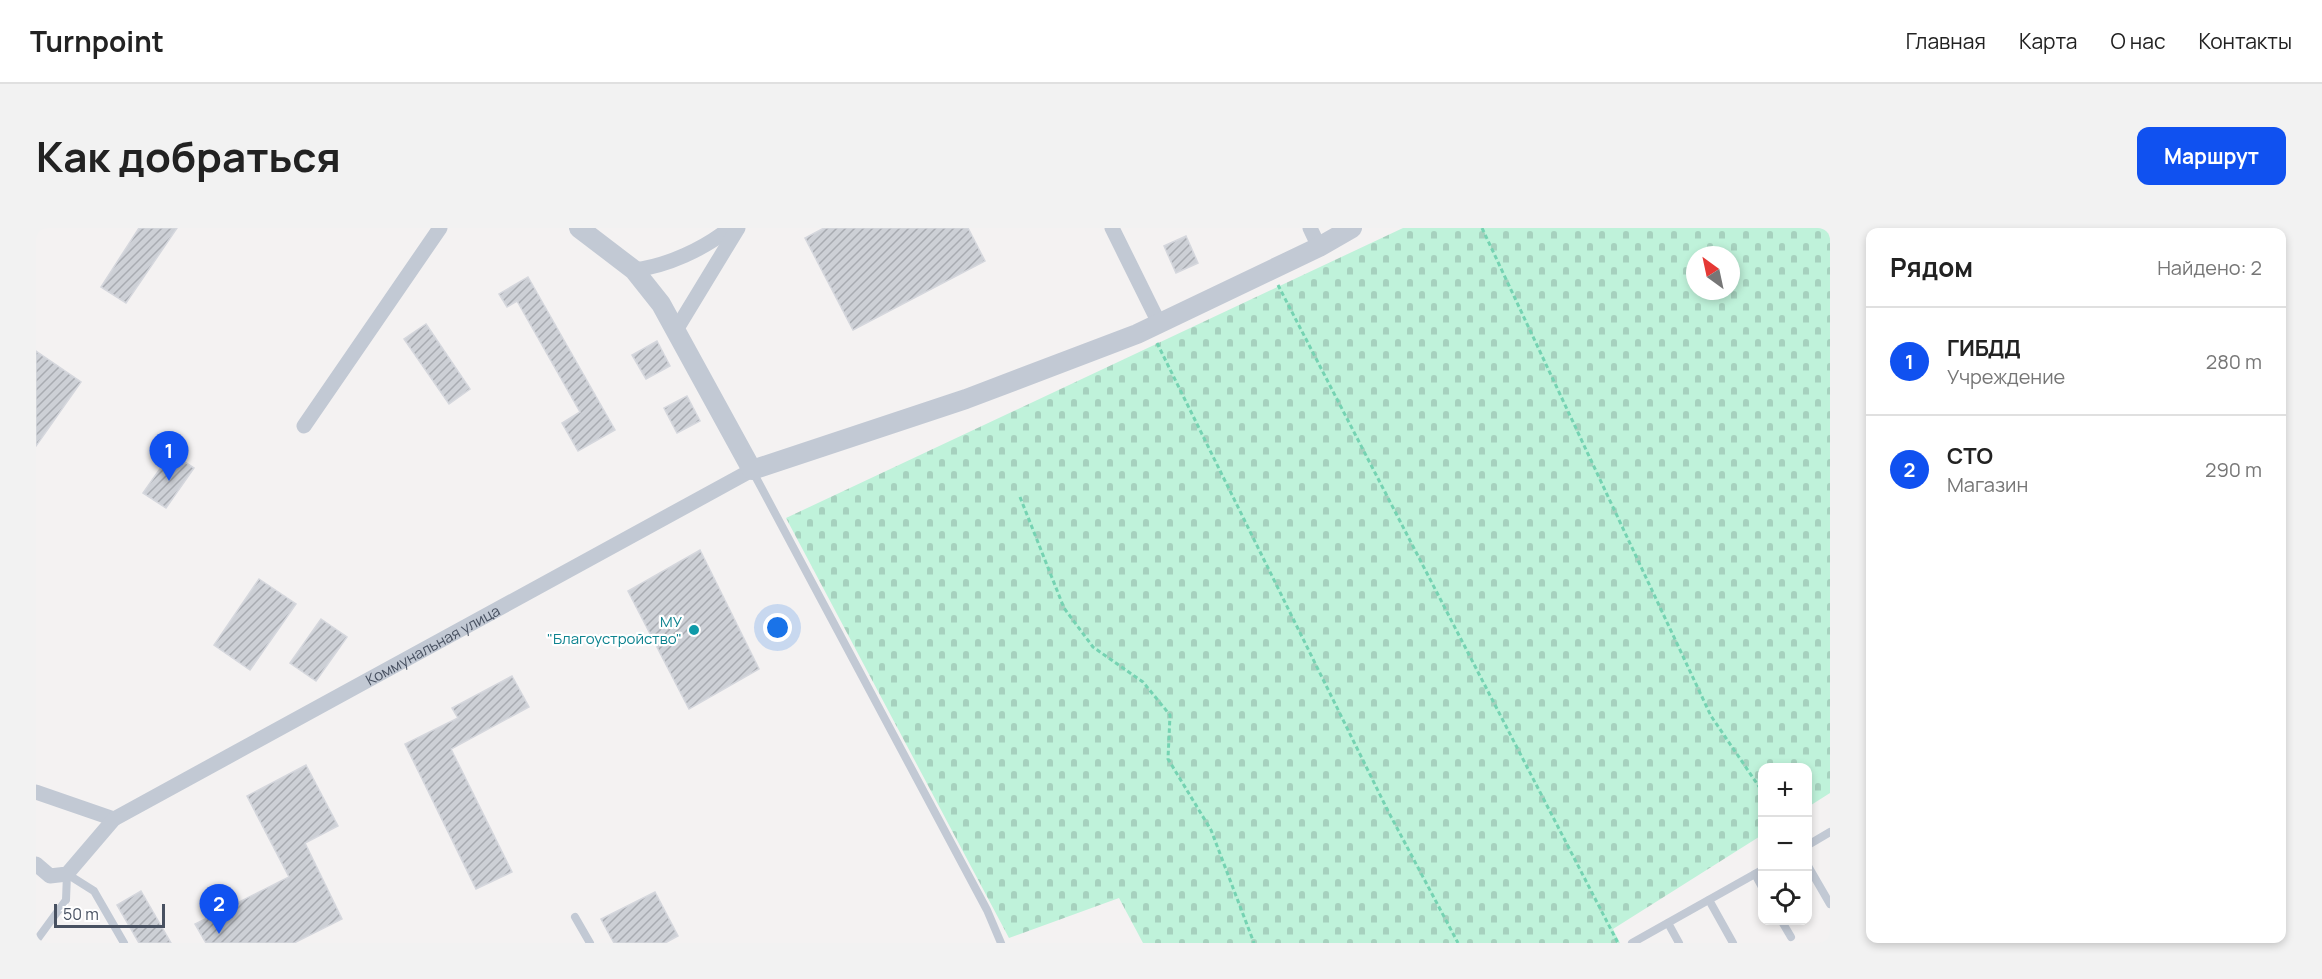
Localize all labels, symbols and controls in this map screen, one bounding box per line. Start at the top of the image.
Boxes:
text: Turnpoint [30,22,164,60]
text: Главная [1906,27,1986,55]
text: Карта [2019,27,2077,55]
text: О нас [2110,27,2166,55]
text: Контакты [2199,27,2292,55]
text: Как добраться [36,127,341,185]
button: Маршрут [2137,127,2286,185]
north arrow [1686,246,1740,300]
text: Рядом [1890,249,1973,285]
text: Найдено: 2 [2157,254,2262,281]
text: ГИБДД [1947,333,2021,363]
text: 1 [1905,348,1914,375]
text: 280 m [2206,348,2262,375]
text: Учреждение [1947,363,2065,390]
pin: 1 [150,432,188,481]
text: СТО [1947,441,1993,471]
text: 2 [1904,456,1915,483]
text: 290 m [2205,456,2262,483]
text: Магазин [1947,471,2028,498]
street label: Коммунальная улица [362,599,504,690]
place label: МУ "Благоустройство" [547,611,683,649]
your location [763,613,792,642]
marker: МУ "Благоустройство" [687,623,701,637]
map controls [1758,763,1812,925]
button: + [1758,763,1812,817]
button: − [1758,817,1812,871]
button: locate [1758,871,1812,925]
pin: 2 [200,884,238,934]
scale bar [54,901,165,928]
text: 50 m [63,903,99,925]

